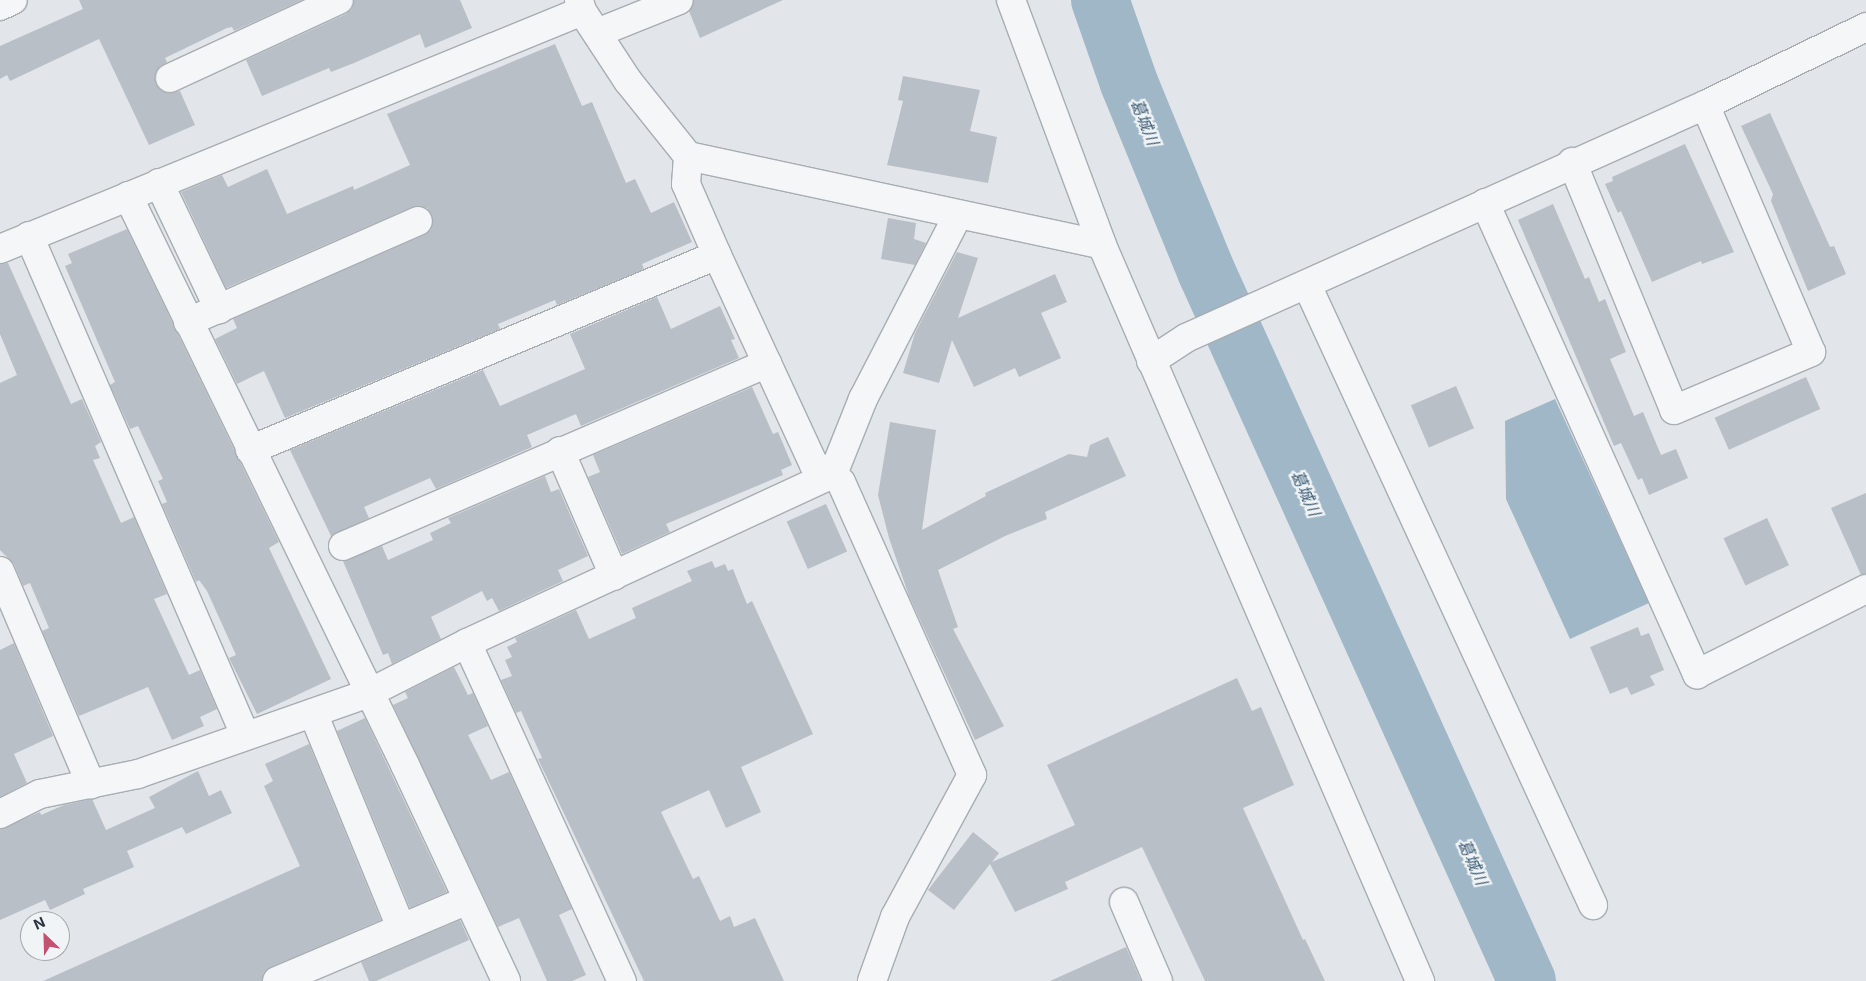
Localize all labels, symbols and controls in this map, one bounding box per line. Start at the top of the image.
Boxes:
water label: 葛城川 [1127,96,1163,148]
water label: 葛城川 [1287,467,1325,519]
water label: 葛城川 [1454,836,1492,888]
north arrow [20,911,70,961]
text: N [31,913,47,933]

